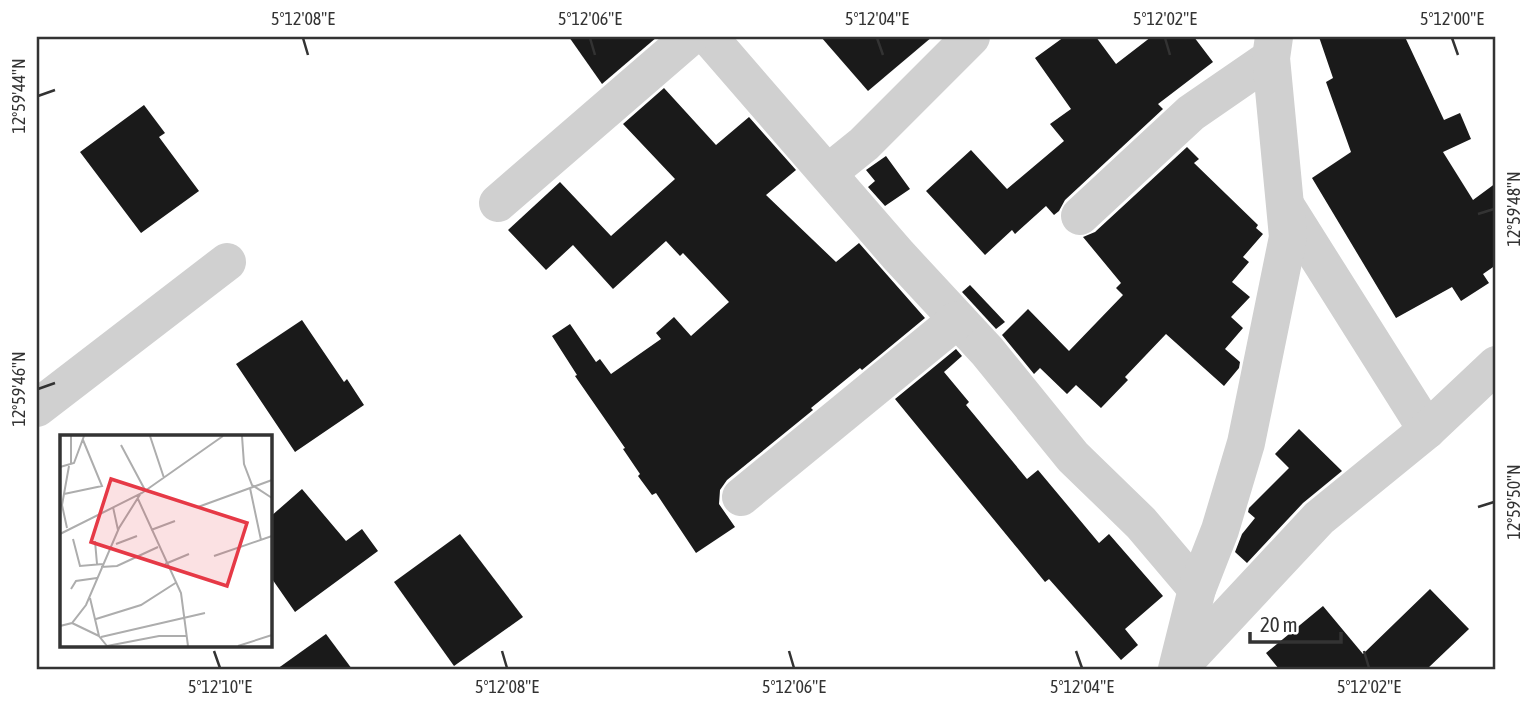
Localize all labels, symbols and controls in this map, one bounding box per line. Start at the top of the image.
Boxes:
text: 5°12'08"E [271,8,335,29]
text: 5°12'06"E [558,8,622,29]
text: 5°12'04"E [845,8,909,29]
text: 5°12'02"E [1133,8,1197,29]
text: 5°12'00"E [1420,8,1484,29]
text: 12°59'44"N [8,58,29,134]
text: 12°59'48"N [1503,171,1524,247]
text: 12°59'46"N [8,351,29,427]
inset map [60,435,271,646]
text: 12°59'50"N [1503,464,1524,540]
scale bar [1250,601,1340,645]
text: 20 m [1260,612,1298,636]
text: 5°12'10"E [188,676,252,697]
text: 5°12'08"E [475,676,539,697]
text: 5°12'06"E [762,676,826,697]
text: 5°12'04"E [1050,676,1114,697]
text: 5°12'02"E [1337,676,1401,697]

